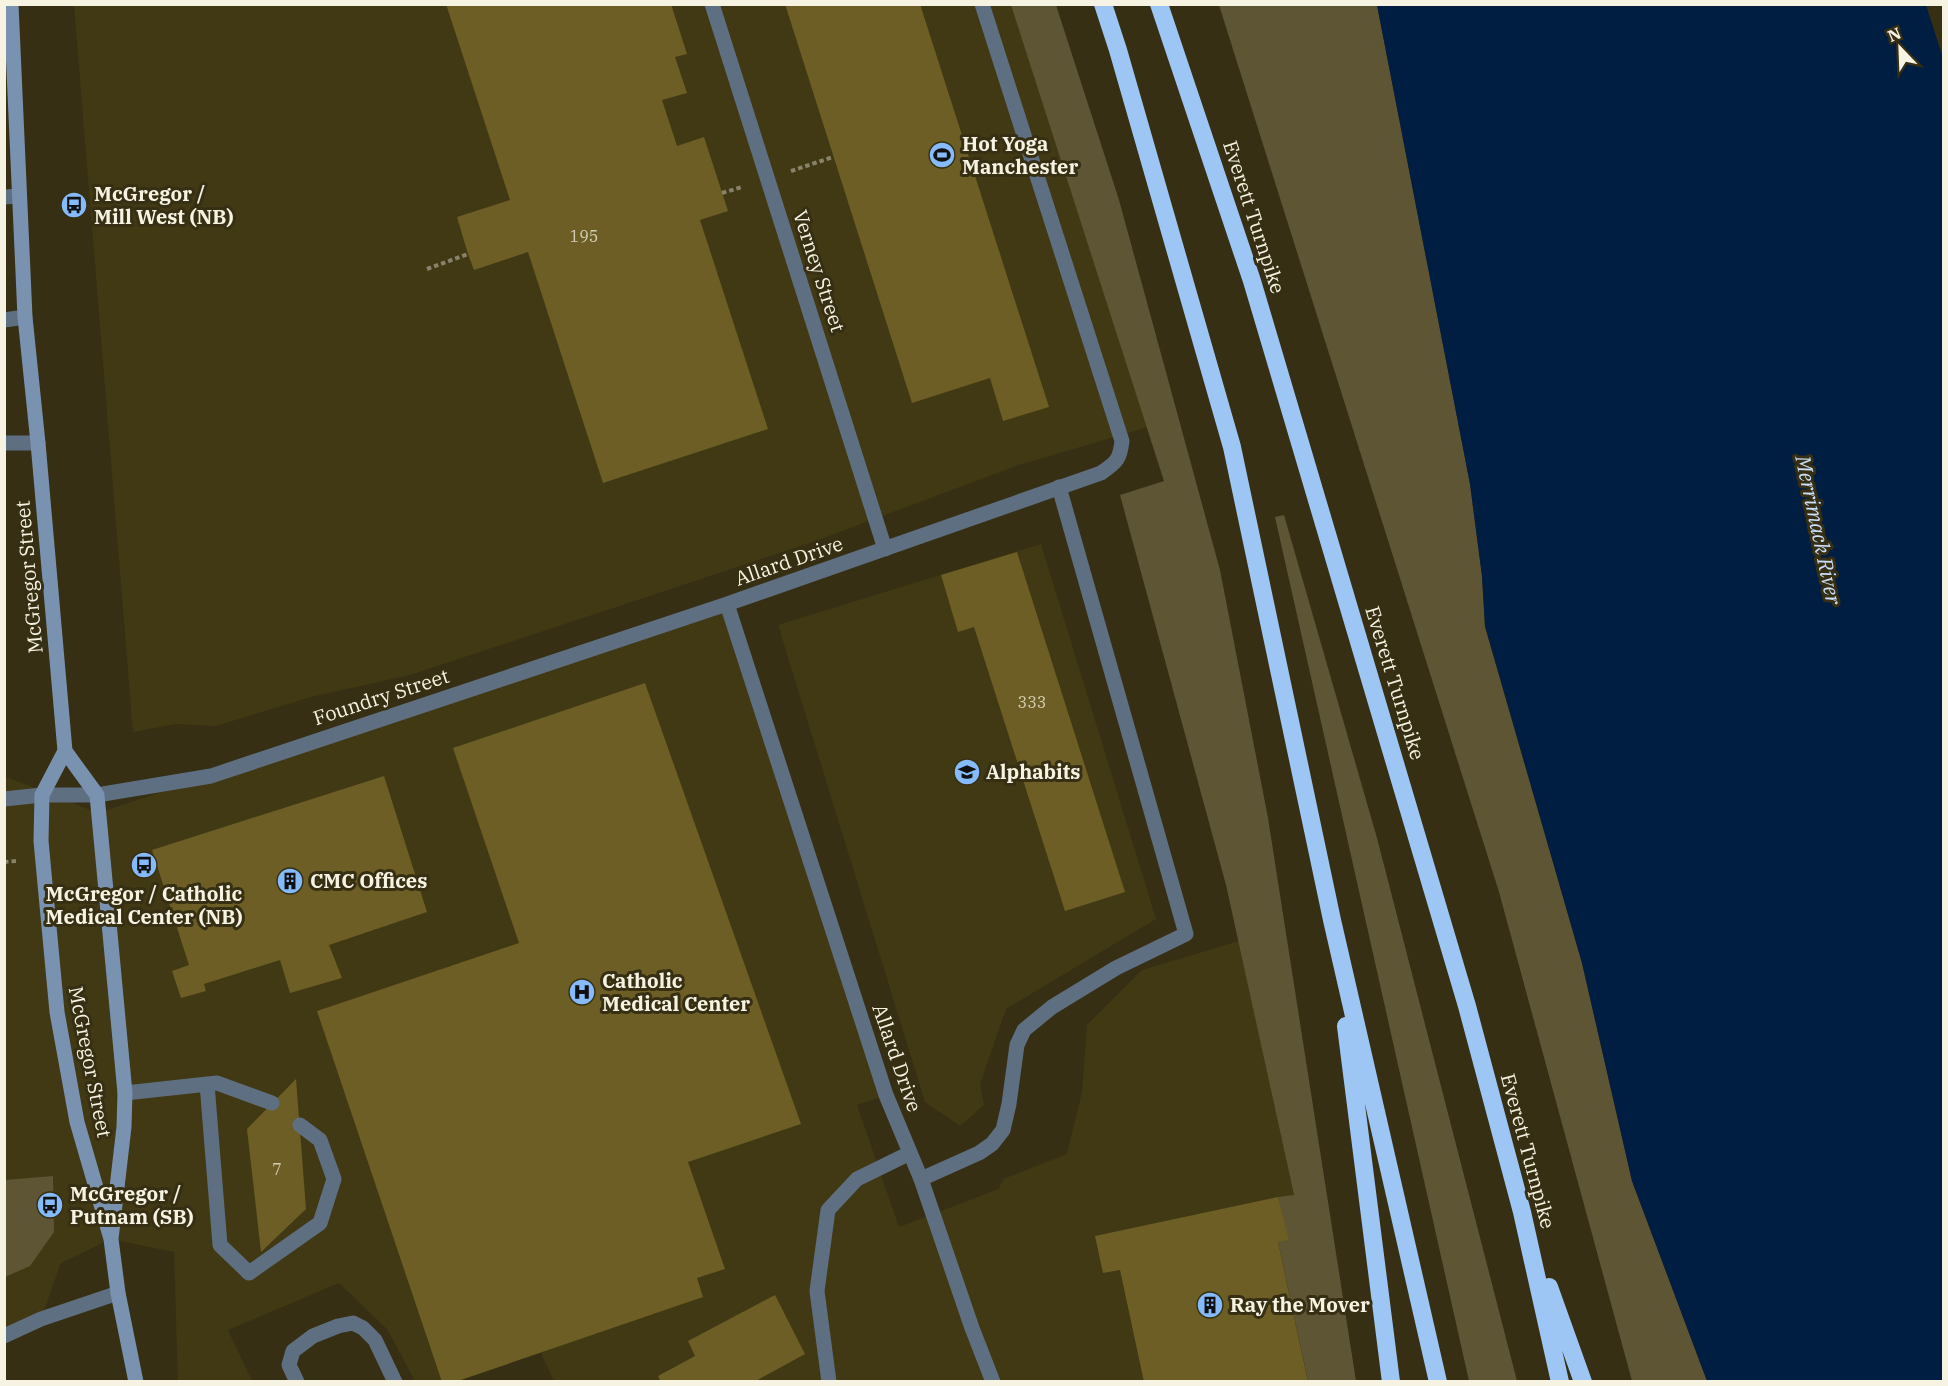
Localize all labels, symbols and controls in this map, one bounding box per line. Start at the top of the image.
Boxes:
north arrow [1870,18,1930,78]
text: N [1884,23,1904,46]
place label: Hot Yoga Manchester [962,130,1078,180]
street label: Everett Turnpike [1217,137,1292,297]
sports icon: Hot Yoga Manchester [927,140,957,170]
place label: McGregor / Mill West (NB) [94,180,233,230]
bus stop icon: McGregor / Mill West (NB) [59,190,89,220]
street label: Verney Street [787,206,852,335]
house number: 195 [570,226,598,246]
water label: Merrimack River [1789,452,1849,608]
street label: McGregor Street [8,499,49,655]
street label: Allard Drive [731,529,846,592]
street label: Everett Turnpike [1359,603,1432,763]
street label: Foundry Street [309,662,452,731]
house number: 333 [1018,692,1046,712]
school or university icon: Alphabits [952,757,982,787]
place label: Alphabits [986,758,1080,785]
bus stop icon: McGregor / Catholic Medical Center (NB) [129,850,159,880]
building icon: CMC Offices [275,866,305,896]
place label: CMC Offices [310,867,427,894]
place label: McGregor / Catholic Medical Center (NB) [46,880,243,930]
place label: Catholic Medical Center [602,967,750,1017]
hospital icon: Catholic Medical Center [567,977,597,1007]
street label: McGregor Street [63,984,118,1140]
street label: Allard Drive [866,1000,929,1115]
street label: Everett Turnpike [1495,1070,1562,1231]
house number: 7 [272,1159,282,1179]
place label: McGregor / Putnam (SB) [70,1180,194,1230]
bus stop icon: McGregor / Putnam (SB) [35,1190,65,1220]
building icon: Ray the Mover [1195,1290,1225,1320]
place label: Ray the Mover [1230,1291,1370,1318]

